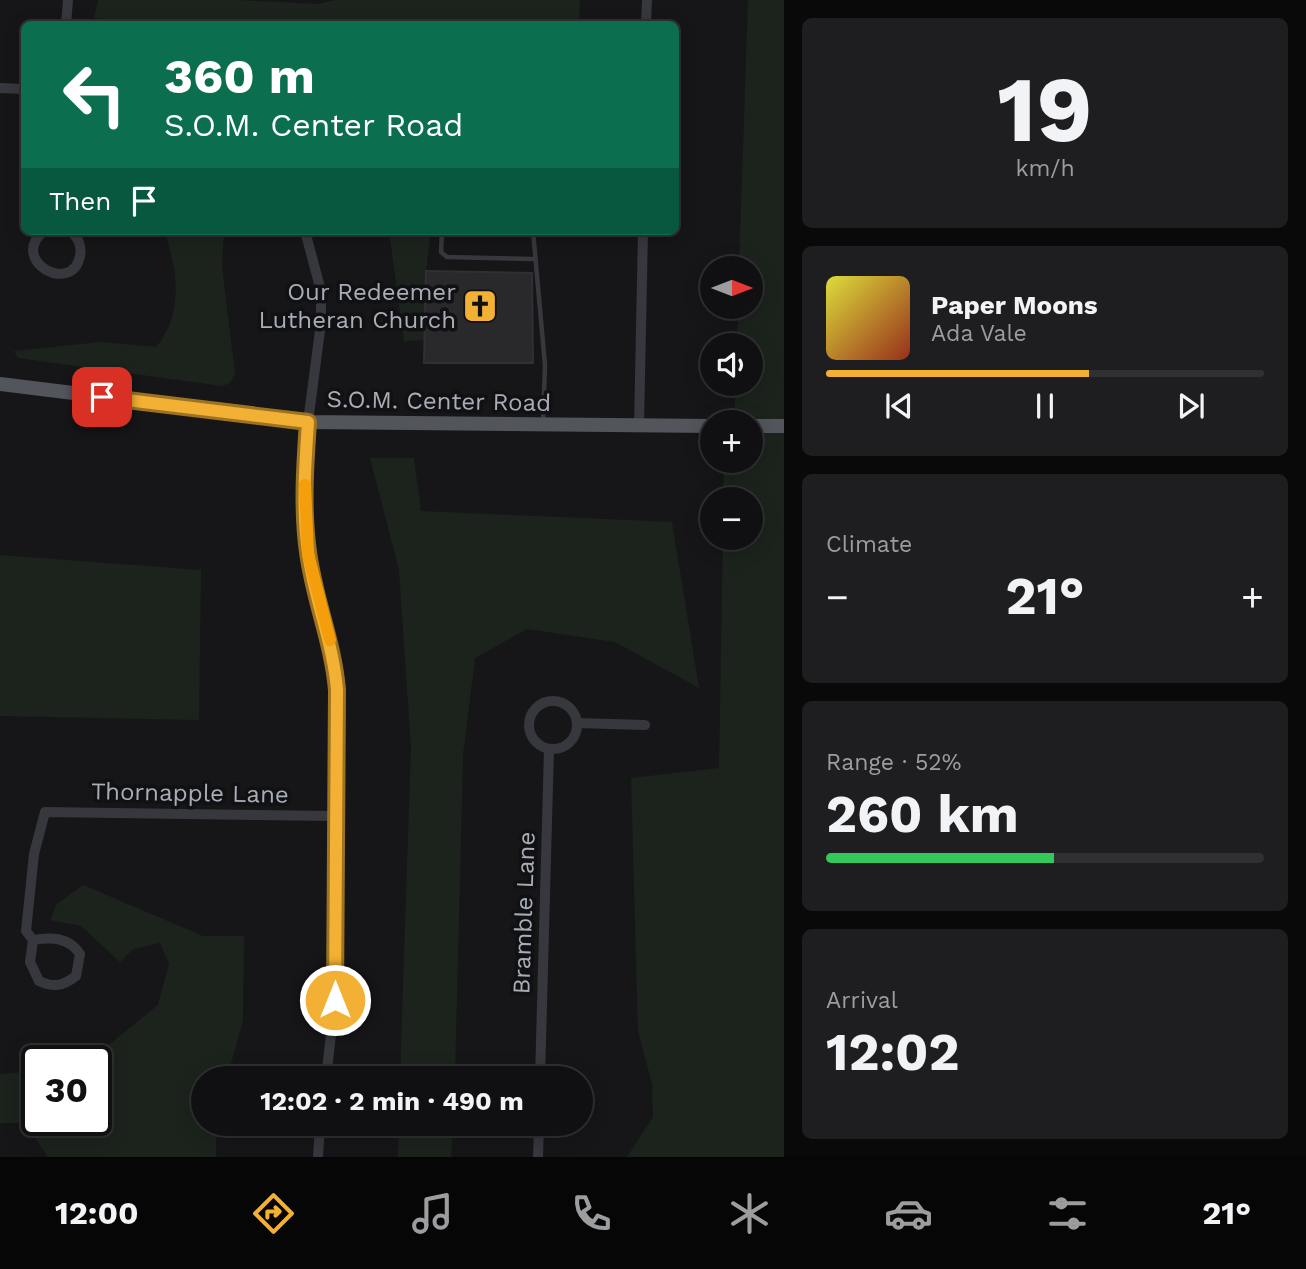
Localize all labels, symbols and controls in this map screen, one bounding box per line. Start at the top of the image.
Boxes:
text: 360 m [164,47,315,105]
icon: left [49,49,140,140]
text: 19 [997,56,1093,163]
text: S.O.M. Center Road [164,106,463,144]
text: km/h [1015,155,1075,182]
icon: arrive [125,182,163,220]
text: Then [49,186,111,216]
north arrow [700,256,763,318]
map controls [700,256,763,550]
place label: Our Redeemer Lutheran Church [258,278,456,334]
church icon: Our Redeemer Lutheran Church [461,287,499,325]
text: Paper Moons [931,290,1098,320]
text: Ada Vale [931,320,1027,347]
button: sound [700,333,763,396]
pin [72,367,132,427]
icon: arrive [83,378,121,416]
street label: S.O.M. Center Road [326,385,552,417]
icon: previous [880,387,918,425]
icon: pause [1026,387,1064,425]
icon: next [1172,387,1210,425]
button: + [700,410,763,473]
button: − [700,487,763,550]
text: Climate [826,531,912,558]
text: 21° [1005,566,1085,627]
text: − [826,575,849,619]
text: + [1241,575,1264,619]
text: Range · 52% [826,749,961,776]
street label: Thornapple Lane [91,777,289,809]
text: 260 km [826,784,1019,845]
street label: Bramble Lane [507,831,541,995]
position arrow [298,963,372,1037]
text: Arrival [826,987,898,1014]
text: 12:02 [826,1022,960,1083]
speed limit sign: 30 [21,1045,112,1136]
text: 12:02 · 2 min · 490 m [260,1086,524,1116]
icon: directions [249,1189,298,1238]
icon: music [408,1189,457,1238]
icon: phone [567,1189,616,1238]
icon: climate [725,1189,774,1238]
icon: car [884,1189,933,1238]
icon: filters [1043,1189,1092,1238]
text: 12:00 [55,1194,139,1232]
text: 21° [1202,1194,1251,1232]

